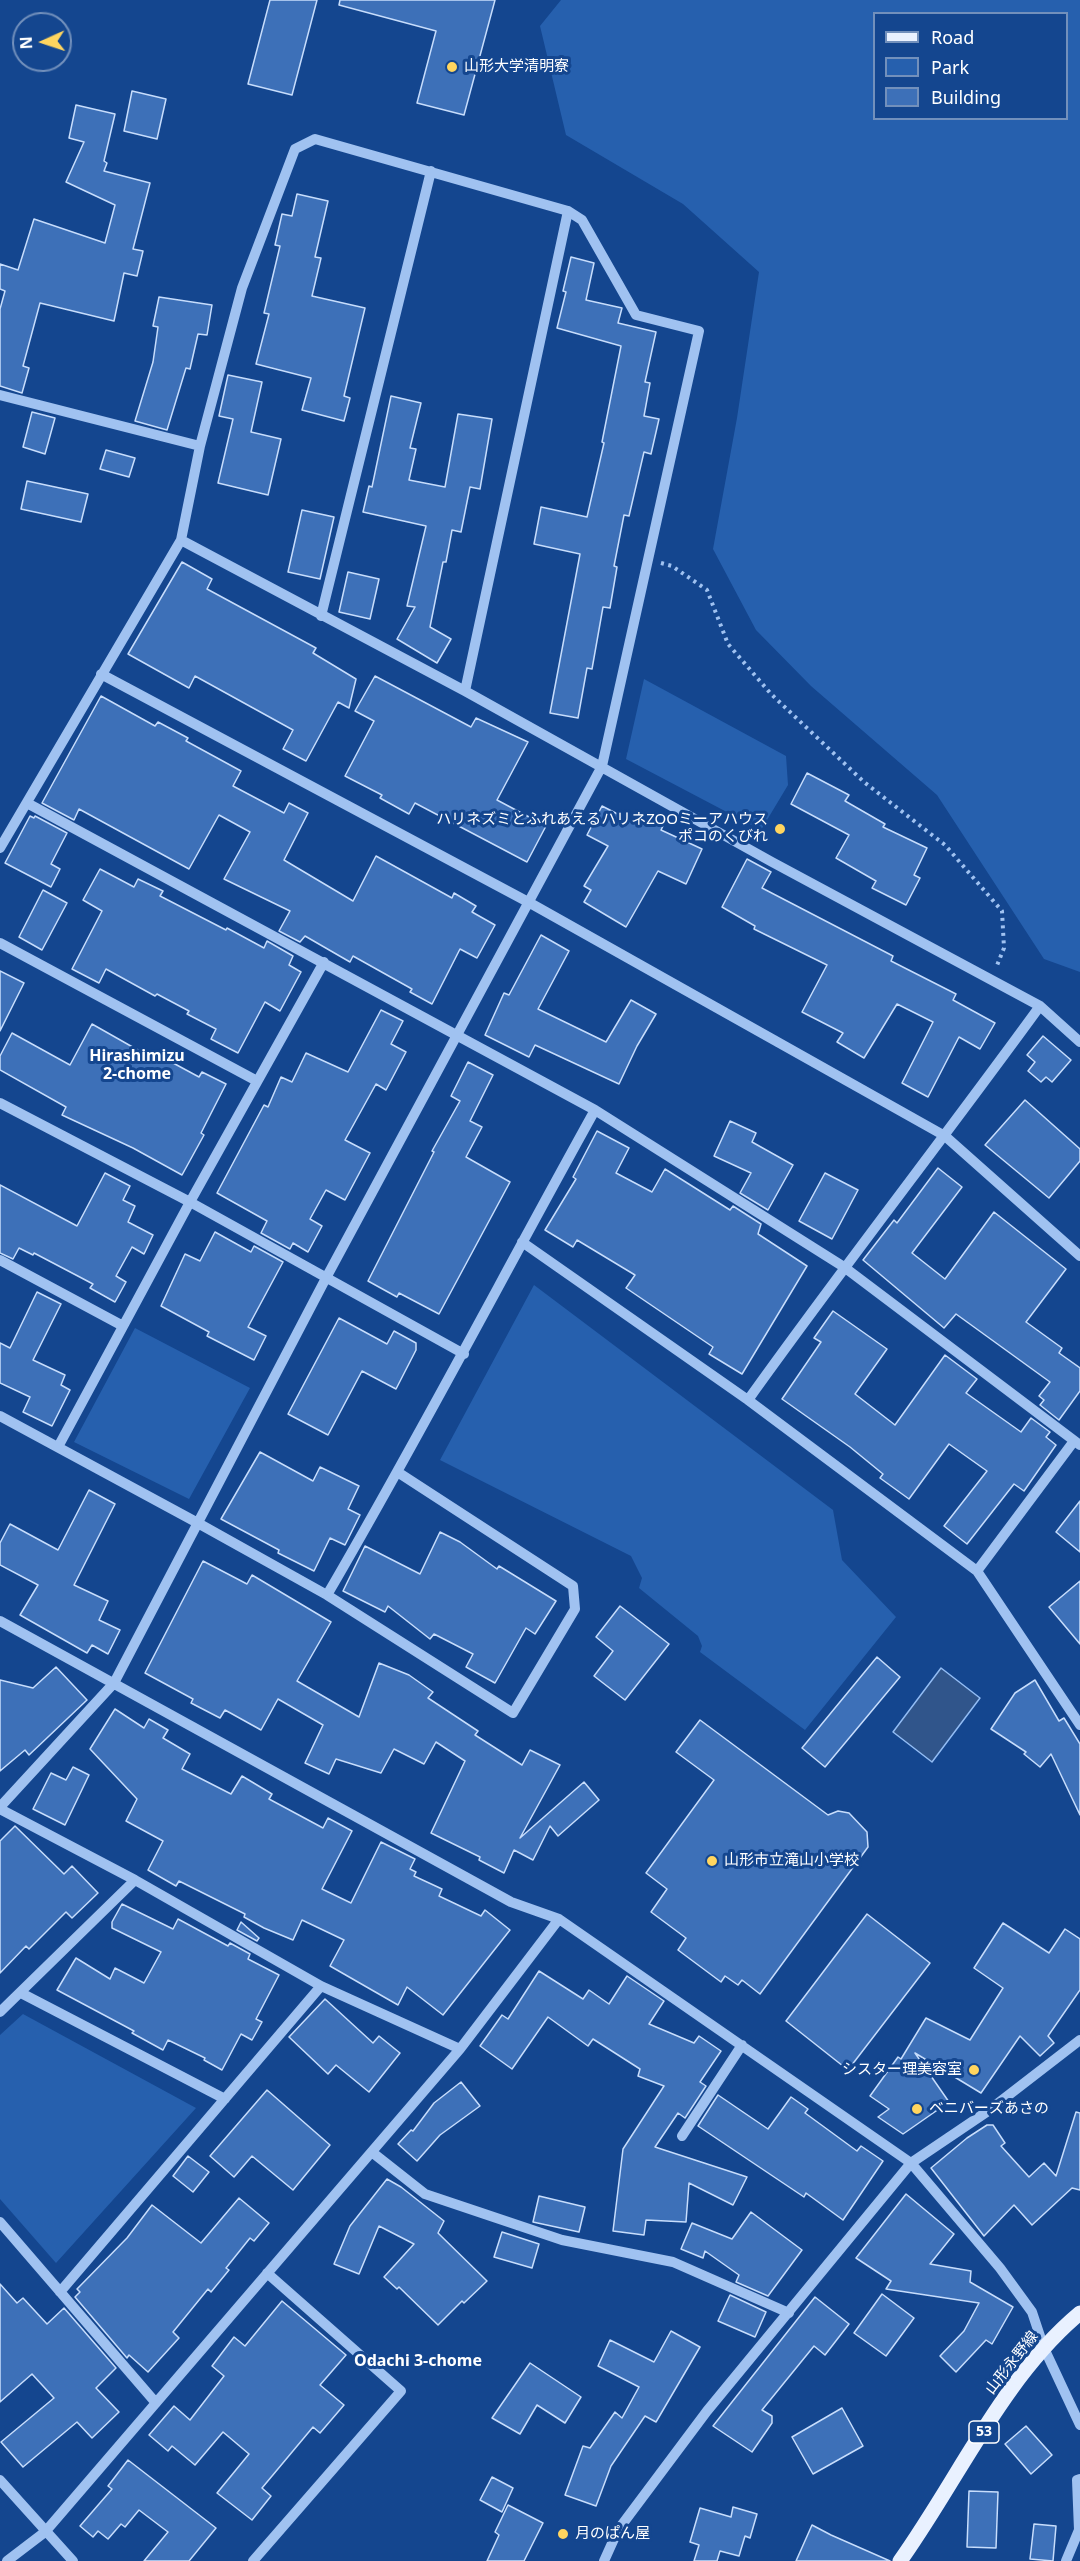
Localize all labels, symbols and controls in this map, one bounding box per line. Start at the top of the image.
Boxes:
north arrow [12,12,72,72]
legend [873,12,1068,120]
text: Road [931,25,974,49]
text: N [15,36,37,50]
text: Park [931,55,969,79]
place label: 山形大学清明寮 [464,58,569,76]
marker: 山形大学清明寮 [445,60,459,74]
text: Building [931,85,1001,109]
place label: ハリネズミとふれあえるハリネZOOミーアハウス ポコのくびれ [436,811,768,846]
marker: ハリネズミとふれあえるハリネZOOミーアハウス ポコのくびれ [773,822,787,836]
district label: Hirashimizu 2-chome [89,1046,185,1084]
place label: 山形市立滝山小学校 [724,1852,859,1870]
marker: 山形市立滝山小学校 [705,1854,719,1868]
place label: シスター理美容室 [842,2061,962,2079]
marker: シスター理美容室 [967,2063,981,2077]
place label: ベニバーズあさの [929,2100,1049,2118]
marker: ベニバーズあさの [910,2102,924,2116]
street label: 山形永野線 [982,2328,1042,2398]
district label: Odachi 3-chome [354,2351,482,2371]
road number: 53 [969,2421,999,2443]
place label: 月のぱん屋 [575,2525,650,2543]
marker: 月のぱん屋 [556,2527,570,2541]

